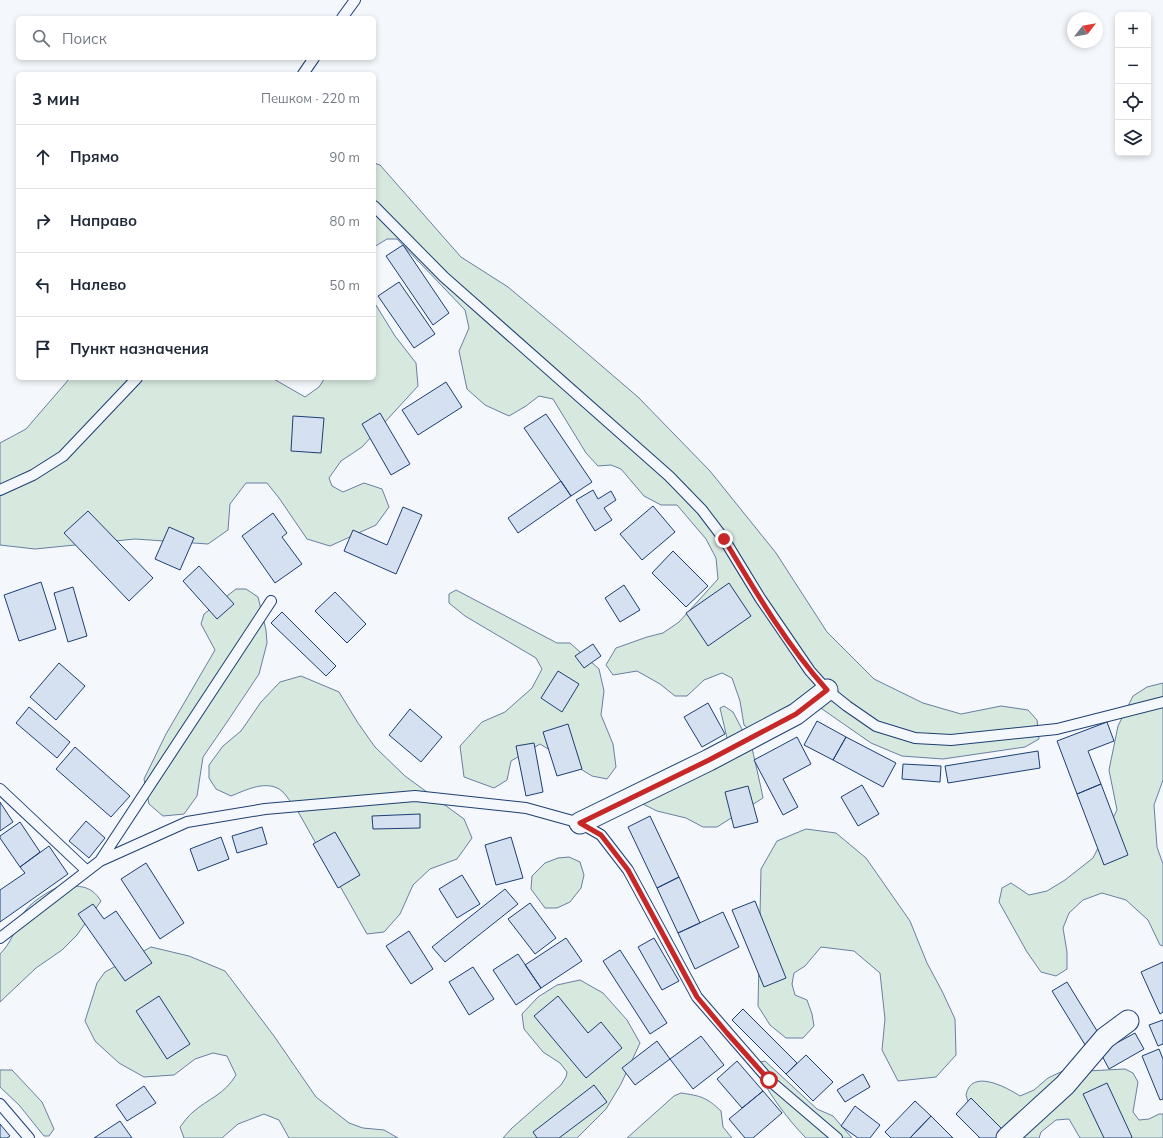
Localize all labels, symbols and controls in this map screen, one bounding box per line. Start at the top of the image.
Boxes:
north arrow [1067,12,1103,48]
map controls [1115,12,1151,156]
button: + [1115,12,1151,48]
search box [16,16,376,60]
icon: search [30,27,52,49]
text: Поиск [62,29,107,48]
button: − [1115,48,1151,84]
button: locate [1115,84,1151,120]
text: 3 мин [32,88,80,109]
text: Пешком · 220 m [261,90,360,106]
button: layers [1115,120,1151,156]
icon: ahead [32,146,54,168]
text: Прямо [70,147,119,166]
text: 90 m [330,149,360,165]
icon: right [32,210,54,232]
text: Направо [70,211,137,230]
text: 80 m [330,213,360,229]
icon: left [32,274,54,296]
text: Налево [70,275,126,294]
text: 50 m [330,277,360,293]
icon: arrive [32,338,54,360]
text: Пункт назначения [70,339,209,358]
route end [715,530,733,548]
route start [760,1071,778,1089]

